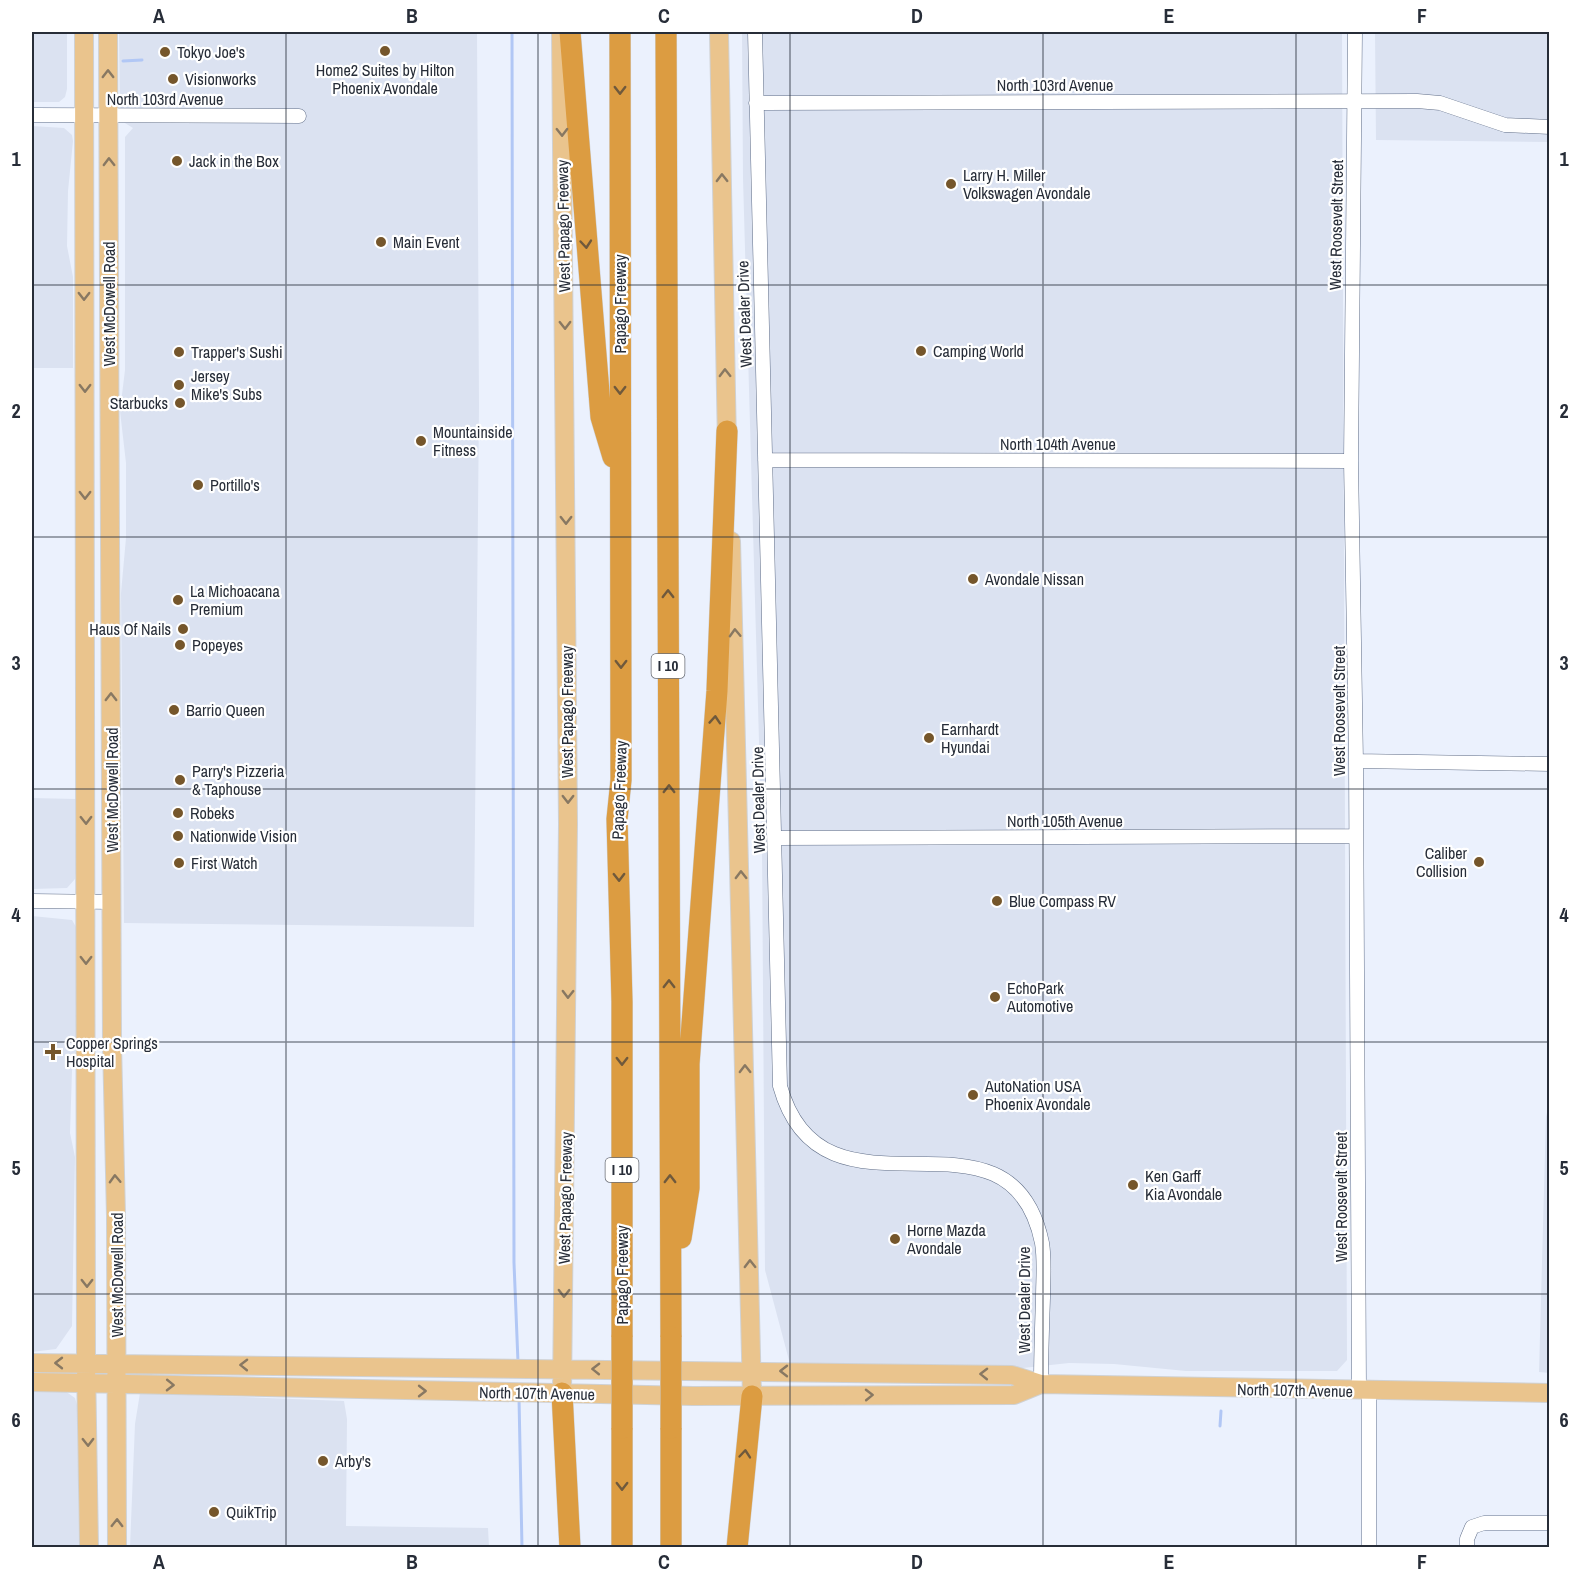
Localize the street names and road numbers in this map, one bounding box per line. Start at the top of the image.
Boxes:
street label: North 103rd Avenue [997,74,1113,96]
street label: North 103rd Avenue [107,88,223,110]
street label: West Papago Freeway [551,159,575,292]
street label: West Roosevelt Street [1324,159,1348,290]
street label: West McDowell Road [98,241,120,367]
street label: Papago Freeway [609,254,631,354]
street label: West Dealer Drive [731,260,757,368]
street label: North 104th Avenue [1000,433,1116,455]
street label: West Papago Freeway [556,645,578,778]
street label: West Roosevelt Street [1328,645,1350,776]
road number: I 10 [652,654,684,678]
street label: West McDowell Road [101,727,123,853]
street label: Papago Freeway [606,740,632,840]
street label: West Dealer Drive [746,746,770,854]
street label: North 105th Avenue [1007,810,1123,832]
street label: West Papago Freeway [553,1131,577,1264]
street label: West Roosevelt Street [1330,1131,1352,1262]
road number: I 10 [606,1158,638,1182]
street label: West McDowell Road [106,1212,128,1338]
street label: Papago Freeway [611,1225,633,1325]
street label: West Dealer Drive [1013,1247,1035,1353]
street label: North 107th Avenue [1237,1378,1353,1402]
street label: North 107th Avenue [479,1381,595,1405]

